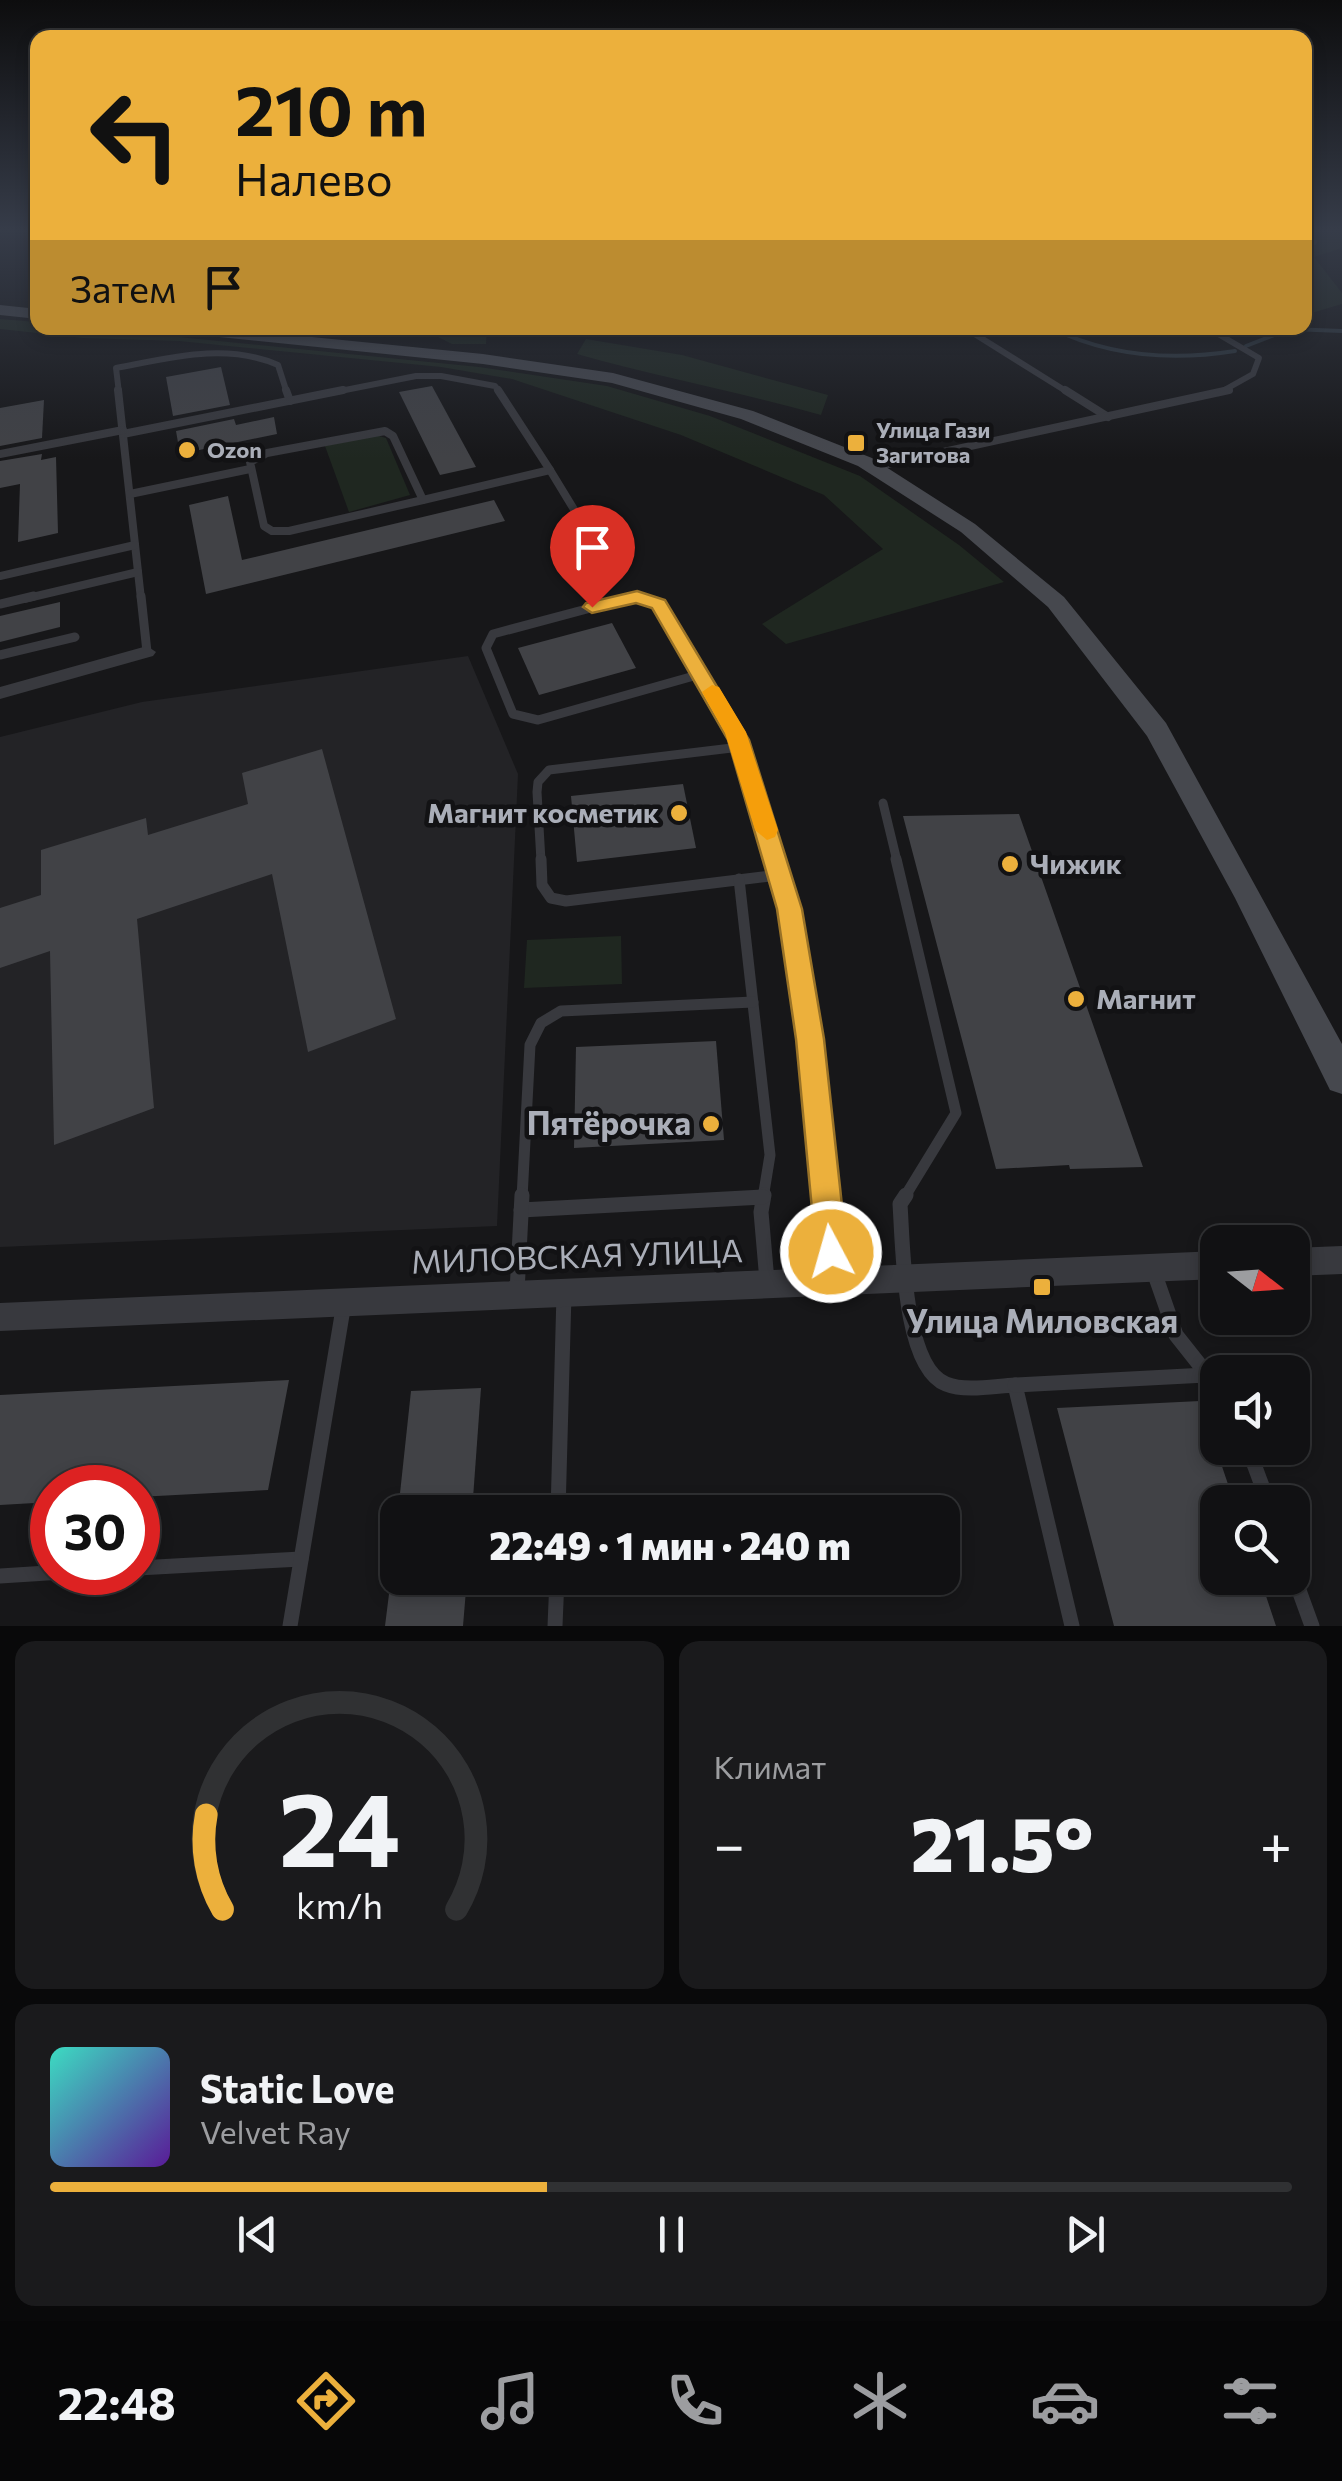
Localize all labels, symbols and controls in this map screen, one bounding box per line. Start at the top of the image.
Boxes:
text: 210 m [235,65,427,150]
icon: left [70,70,200,200]
text: Налево [235,150,393,205]
icon: arrive [196,260,251,315]
text: Затем [70,264,176,311]
place label: Улица Гази Загитова [876,416,990,468]
marker: Улица Гази Загитова [845,432,867,454]
place label: Ozon [207,436,262,463]
marker: Ozon [176,439,198,461]
pin [550,505,635,608]
icon: arrive [565,520,620,575]
place label: Магнит косметик [427,795,659,829]
marker: Магнит косметик [668,802,690,824]
place label: Чижик [1030,846,1122,880]
marker: Чижик [999,853,1021,875]
place label: Магнит [1096,981,1196,1015]
marker: Магнит [1065,988,1087,1010]
place label: Пятёрочка [527,1102,691,1142]
marker: Пятёрочка [700,1113,722,1135]
position arrow [779,1200,883,1304]
north arrow [1200,1225,1310,1335]
map controls [1200,1225,1310,1595]
street label: МИЛОВСКАЯ УЛИЦА [410,1229,744,1281]
marker: Улица Миловская [1031,1276,1053,1298]
place label: Улица Миловская [906,1300,1178,1340]
button: sound [1200,1355,1310,1465]
speed limit sign: 30 [30,1465,160,1595]
button: search [1200,1485,1310,1595]
text: 22:49 · 1 мин · 240 m [489,1521,851,1568]
text: Климат [714,1746,826,1786]
text: 24 [278,1761,400,1888]
text: 21.5° [911,1796,1094,1887]
text: − [714,1809,745,1876]
text: + [1260,1809,1292,1876]
text: km/h [296,1883,383,1926]
text: Static Love [200,2064,395,2111]
text: Velvet Ray [200,2111,351,2151]
icon: previous [230,2207,285,2262]
icon: pause [644,2207,699,2262]
icon: next [1058,2207,1113,2262]
icon: directions [291,2366,361,2436]
icon: music [475,2366,545,2436]
icon: phone [660,2366,730,2436]
icon: climate [845,2366,915,2436]
icon: car [1030,2366,1100,2436]
icon: filters [1215,2366,1285,2436]
text: 22:48 [57,2374,176,2429]

